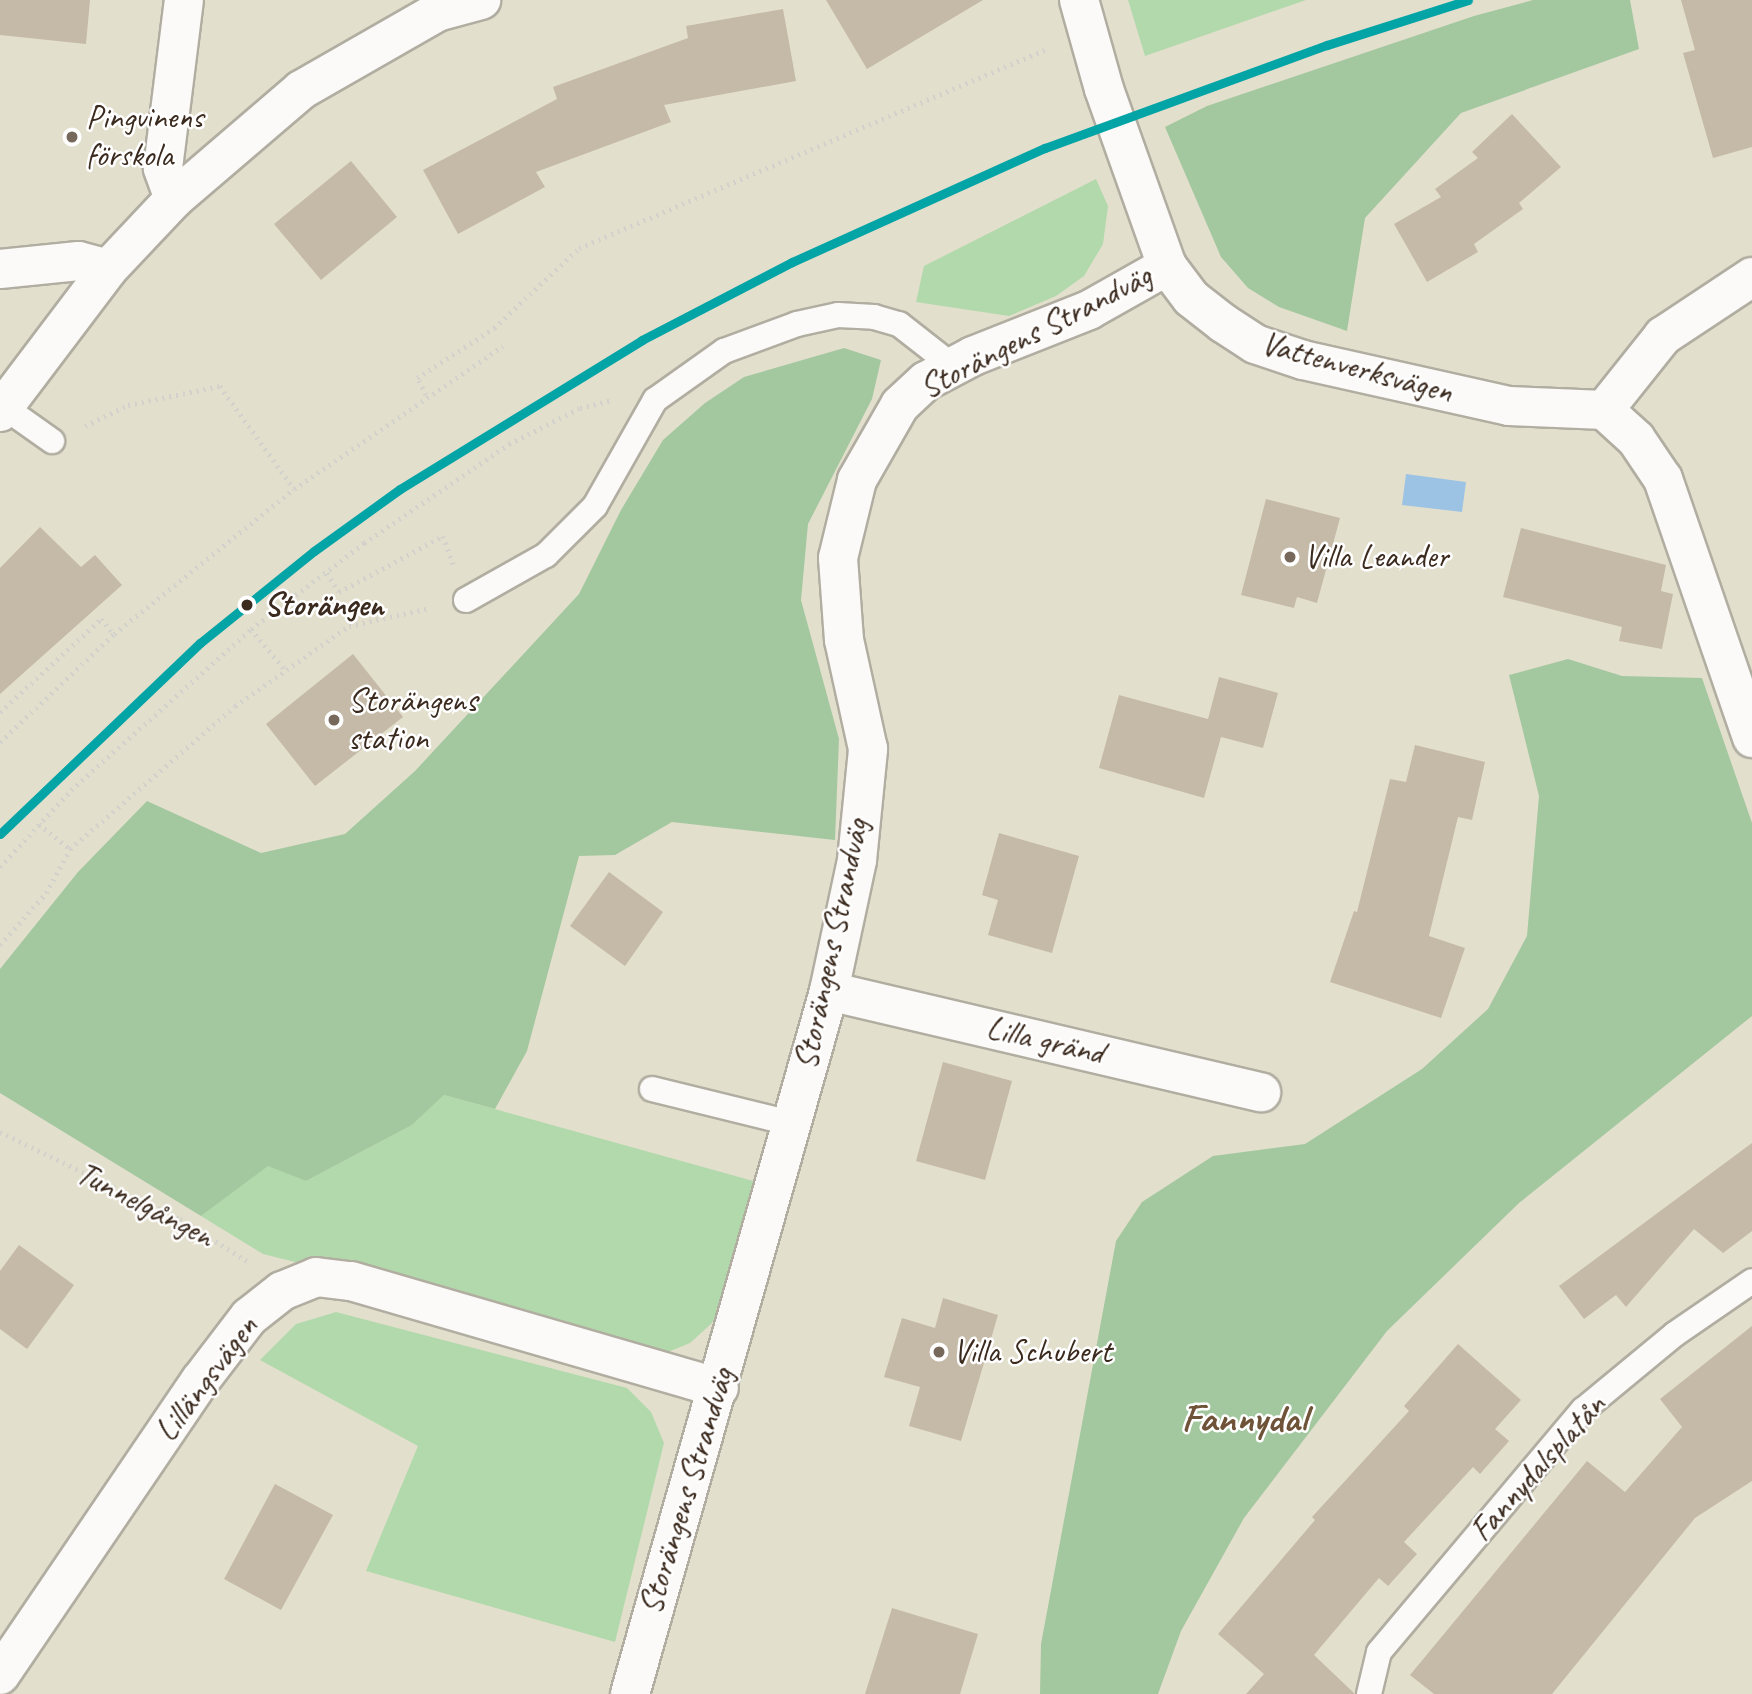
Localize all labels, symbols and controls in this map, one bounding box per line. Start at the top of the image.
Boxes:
place label: Pingvinens förskola [86,98,203,176]
marker: Pingvinens förskola [64,129,80,145]
street label: Storängens Strandväg [913,256,1159,408]
street label: Vattenverksvägen [1257,324,1457,412]
place label: Villa Leander [1304,537,1447,577]
marker: Villa Leander [1282,549,1298,565]
place label: Storängen [264,585,383,625]
marker: Storängen [236,594,258,616]
place label: Storängens station [348,681,477,759]
marker: Storängens station [326,712,342,728]
street label: Storängens Strandväg [786,815,878,1073]
street label: Lilla gränd [983,1008,1107,1074]
street label: Tunnelgången [70,1154,220,1256]
street label: Lillängsvägen [147,1309,267,1449]
place label: Villa Schubert [953,1332,1110,1372]
marker: Villa Schubert [931,1344,947,1360]
street label: Storängens Strandväg [631,1363,743,1619]
street label: Fannydalsplatån [1462,1386,1614,1550]
district label: Fannydal [1181,1394,1307,1442]

